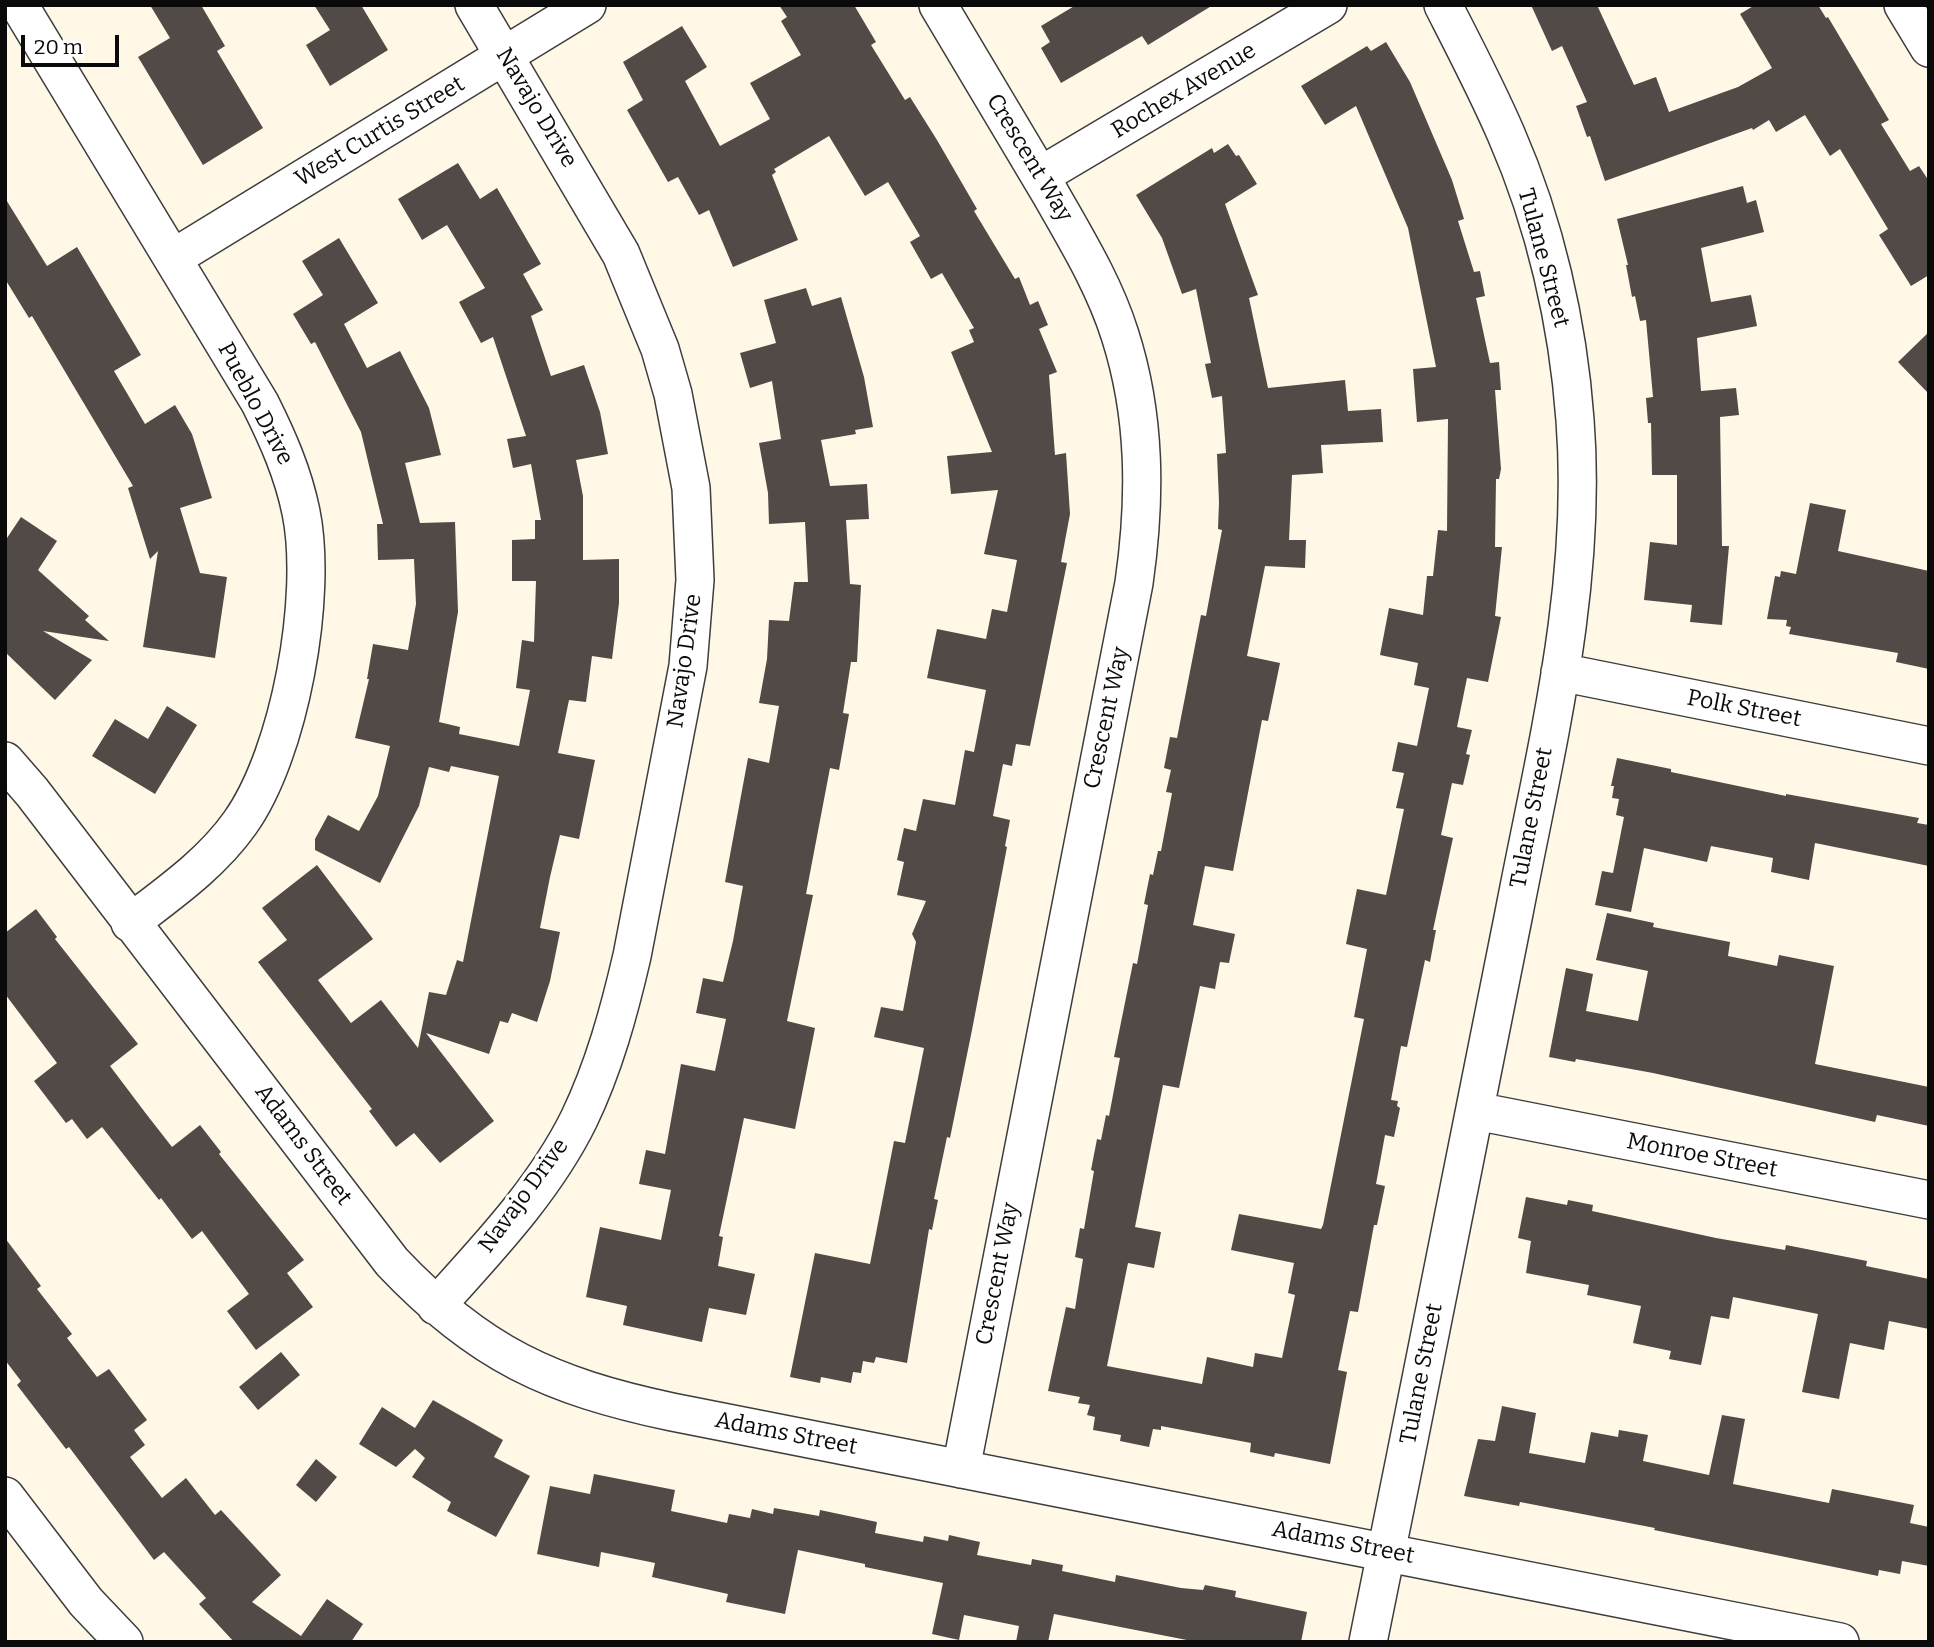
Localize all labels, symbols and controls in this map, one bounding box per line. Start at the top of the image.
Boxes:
scale bar [24,21,122,65]
text: 20 m [34,34,83,60]
street label: Rochex Avenue [1107,37,1261,145]
street label: Navajo Drive [489,43,583,173]
street label: West Curtis Street [290,71,470,193]
street label: Crescent Way [980,89,1078,227]
street label: Tulane Street [1511,185,1575,331]
street label: Pueblo Drive [211,338,299,470]
street label: Navajo Drive [662,592,708,730]
street label: Crescent Way [1078,644,1136,792]
street label: Polk Street [1685,684,1803,734]
street label: Tulane Street [1505,745,1559,891]
street label: Adams Street [249,1079,357,1211]
street label: Monroe Street [1624,1128,1780,1184]
street label: Navajo Drive [473,1133,575,1259]
street label: Crescent Way [971,1200,1025,1348]
street label: Tulane Street [1395,1301,1449,1447]
street label: Adams Street [713,1407,859,1461]
street label: Adams Street [1270,1516,1416,1570]

